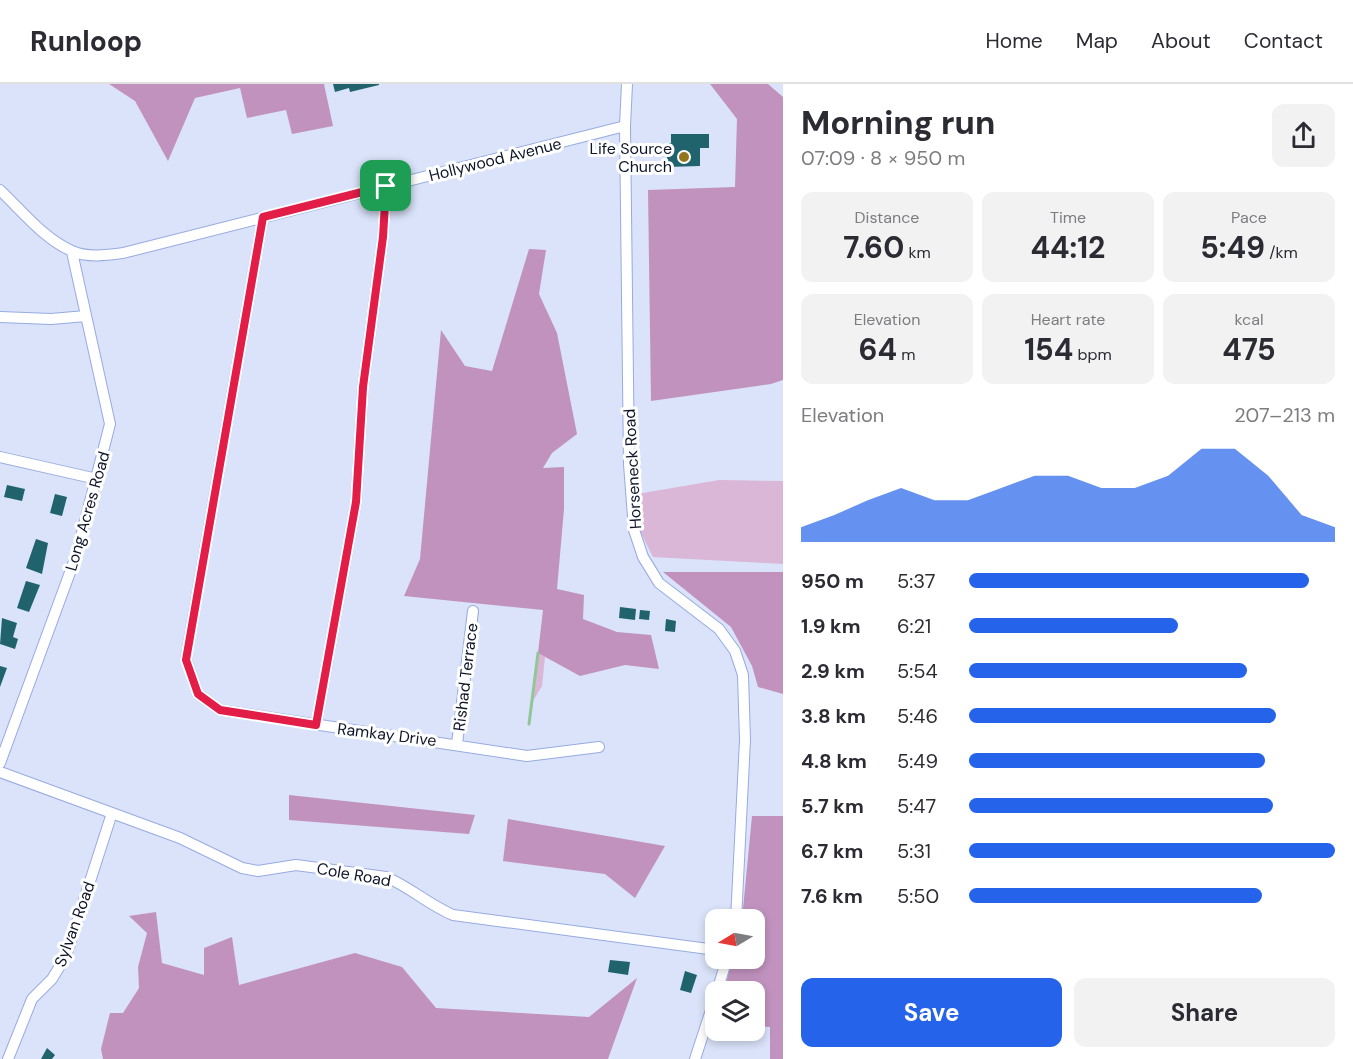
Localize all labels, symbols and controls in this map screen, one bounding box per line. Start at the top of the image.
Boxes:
text: Runloop [30,23,142,60]
text: Home [985,27,1043,55]
text: Map [1076,27,1118,55]
text: About [1151,27,1211,55]
text: Contact [1244,27,1323,55]
text: Morning run [801,101,995,144]
button: share [1272,104,1335,167]
street label: Hollywood Avenue [427,133,564,186]
place label: Life Source Church [589,138,672,177]
text: 07:09 · 8 × 950 m [801,145,965,171]
marker: Life Source Church [677,150,691,164]
pin [360,160,411,211]
icon: arrive [369,169,402,202]
text: Distance [855,207,919,228]
text: Time [1050,207,1086,228]
text: Pace [1231,207,1267,228]
text: 7.60 [843,228,904,267]
text: 44:12 [1031,228,1105,267]
text: 5:49 [1200,228,1265,267]
text: km [904,242,931,263]
text: /km [1265,242,1298,263]
text: Elevation [854,309,920,330]
text: Heart rate [1031,309,1105,330]
text: kcal [1235,309,1263,330]
text: 64 [858,330,897,369]
text: 154 [1024,330,1073,369]
text: 475 [1222,330,1276,369]
text: m [897,344,916,365]
text: bpm [1073,344,1112,365]
text: Elevation [801,402,884,428]
text: 207–213 m [1234,402,1335,428]
street label: Horseneck Road [619,408,646,530]
street label: Long Acres Road [60,449,115,573]
text: 950 m [801,568,864,594]
text: 5:37 [897,568,935,594]
text: 1.9 km [801,613,861,639]
text: 6:21 [897,613,931,639]
street label: Rishad Terrace [448,622,483,732]
text: 2.9 km [801,658,865,684]
text: 5:54 [897,658,938,684]
text: 3.8 km [801,703,866,729]
text: 5:46 [897,703,938,729]
street label: Ramkay Drive [336,718,438,751]
text: 4.8 km [801,748,867,774]
text: 5:49 [897,748,938,774]
text: 5.7 km [801,793,864,819]
text: 5:47 [897,793,936,819]
text: 6.7 km [801,838,863,864]
text: 5:31 [897,838,931,864]
street label: Cole Road [315,858,393,891]
street label: Sylvan Road [49,879,100,970]
text: 7.6 km [801,883,863,909]
text: 5:50 [897,883,939,909]
north arrow [705,909,765,969]
map controls [705,909,765,1041]
button: Save [801,978,1062,1047]
button: Share [1074,978,1335,1047]
button: layers [705,981,765,1041]

